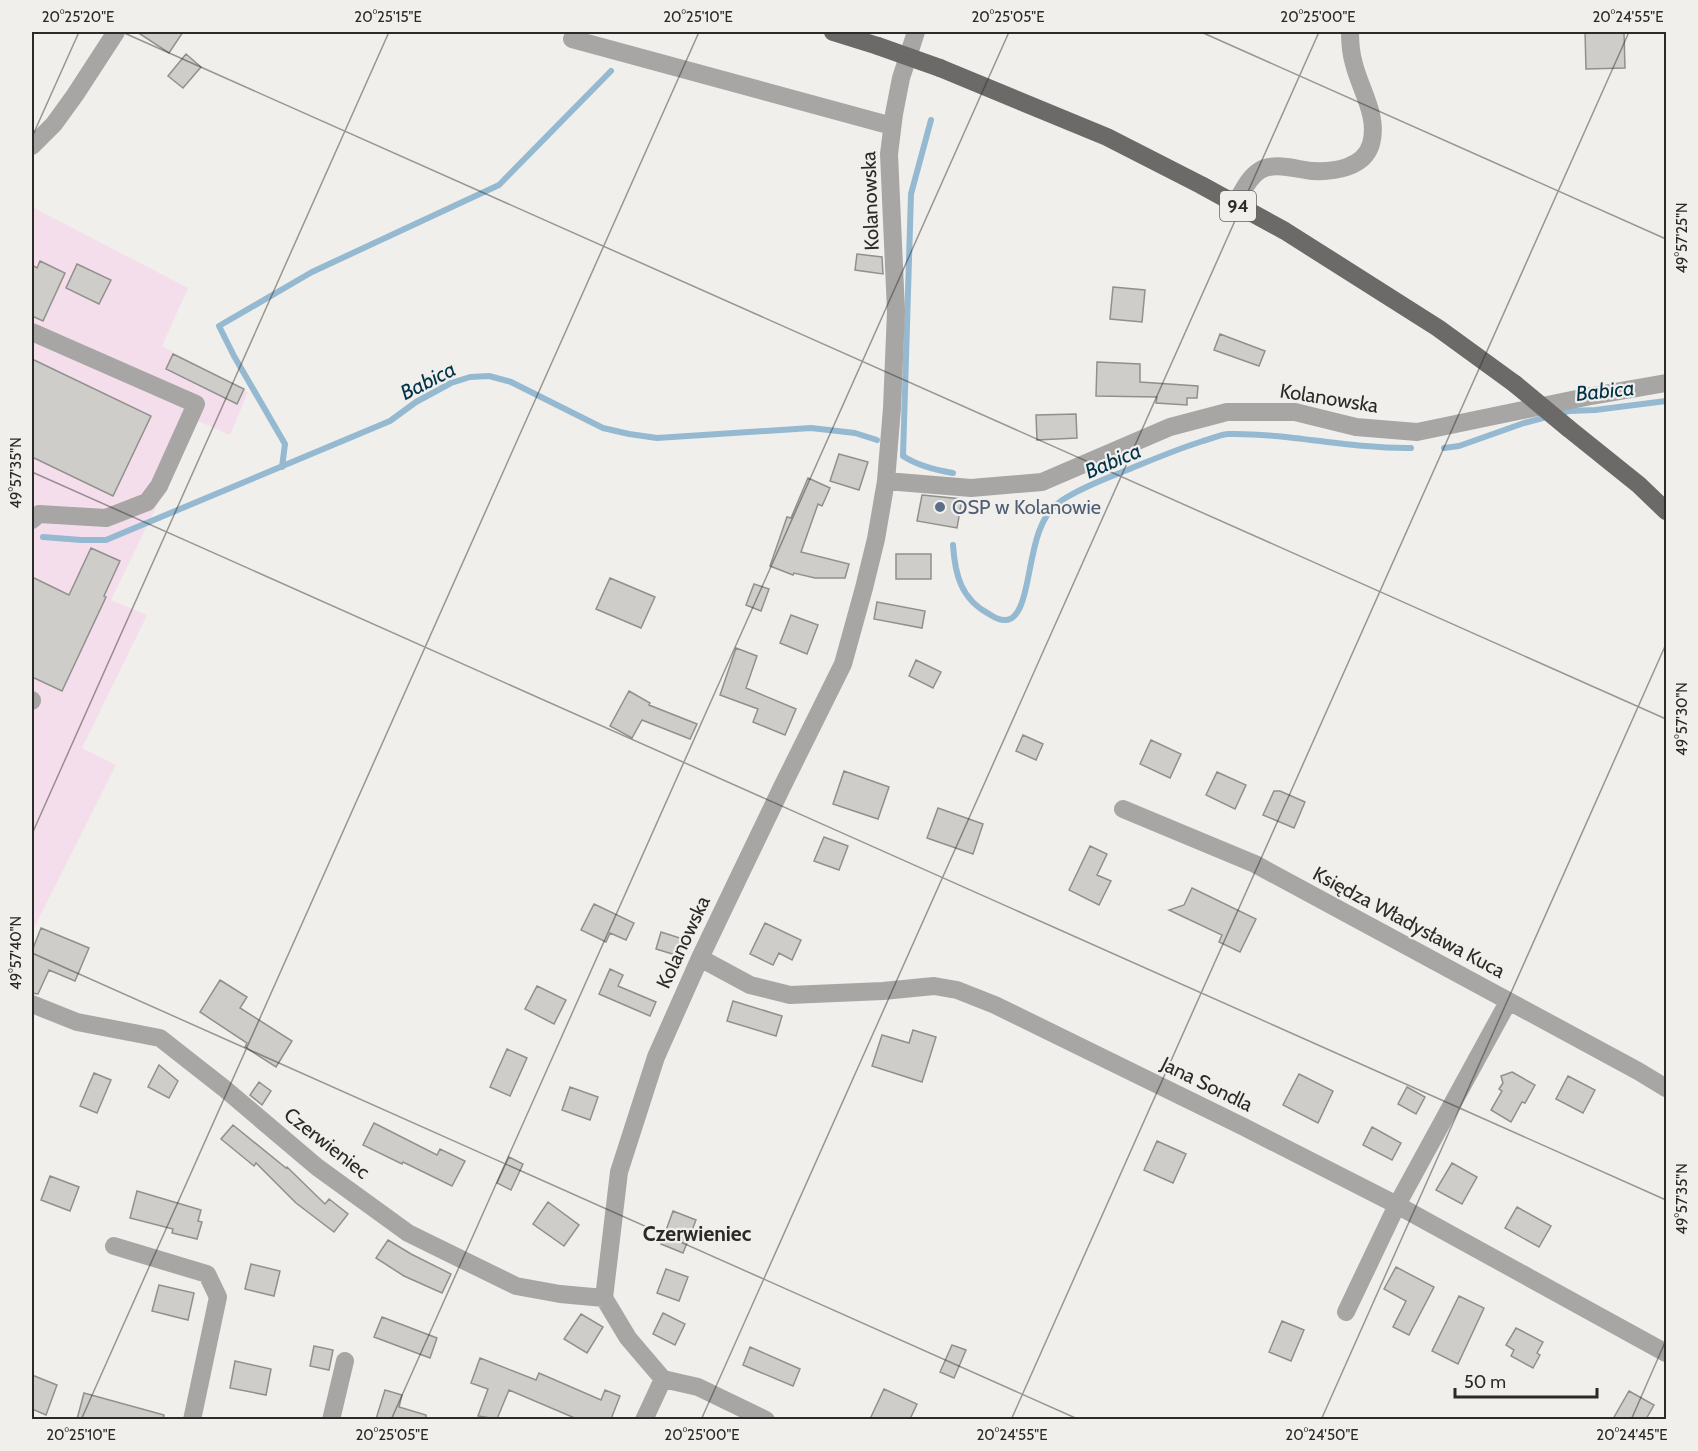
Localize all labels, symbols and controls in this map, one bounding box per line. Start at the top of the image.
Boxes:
text: 20°25'20"E [42,8,114,26]
text: 20°25'15"E [354,8,422,26]
text: 20°25'10"E [663,8,733,26]
text: 20°25'05"E [972,8,1044,26]
text: 20°25'00"E [1280,8,1356,26]
text: 20°24'55"E [1593,8,1664,26]
street label: Kolanowska [856,151,884,251]
road number: 94 [1220,191,1256,221]
text: 49°57'25"N [1673,202,1691,274]
water label: Babica [396,356,460,405]
water label: Babica [1574,375,1635,406]
street label: Kolanowska [1278,378,1380,418]
text: 49°57'35"N [7,437,25,509]
water label: Babica [1081,438,1145,484]
place label: OSP w Kolanowie [952,495,1101,519]
marker: OSP w Kolanowie [933,500,947,514]
text: 49°57'30"N [1673,682,1691,756]
street label: Księdza Władysława Kuca [1309,861,1509,983]
street label: Kolanowska [651,892,715,992]
text: 49°57'40"N [7,916,25,990]
street label: Jana Sondla [1156,1051,1257,1117]
street label: Czerwieniec [279,1102,375,1184]
text: 49°57'35"N [1673,1163,1691,1235]
district label: Czerwieniec [643,1221,752,1246]
scale bar [1455,1361,1598,1399]
text: 50 m [1464,1371,1506,1393]
text: 20°25'10"E [46,1426,116,1444]
text: 20°25'05"E [356,1426,428,1444]
text: 20°25'00"E [664,1426,740,1444]
text: 20°24'55"E [977,1426,1048,1444]
text: 20°24'50"E [1285,1426,1359,1444]
text: 20°24'45"E [1596,1426,1668,1444]

